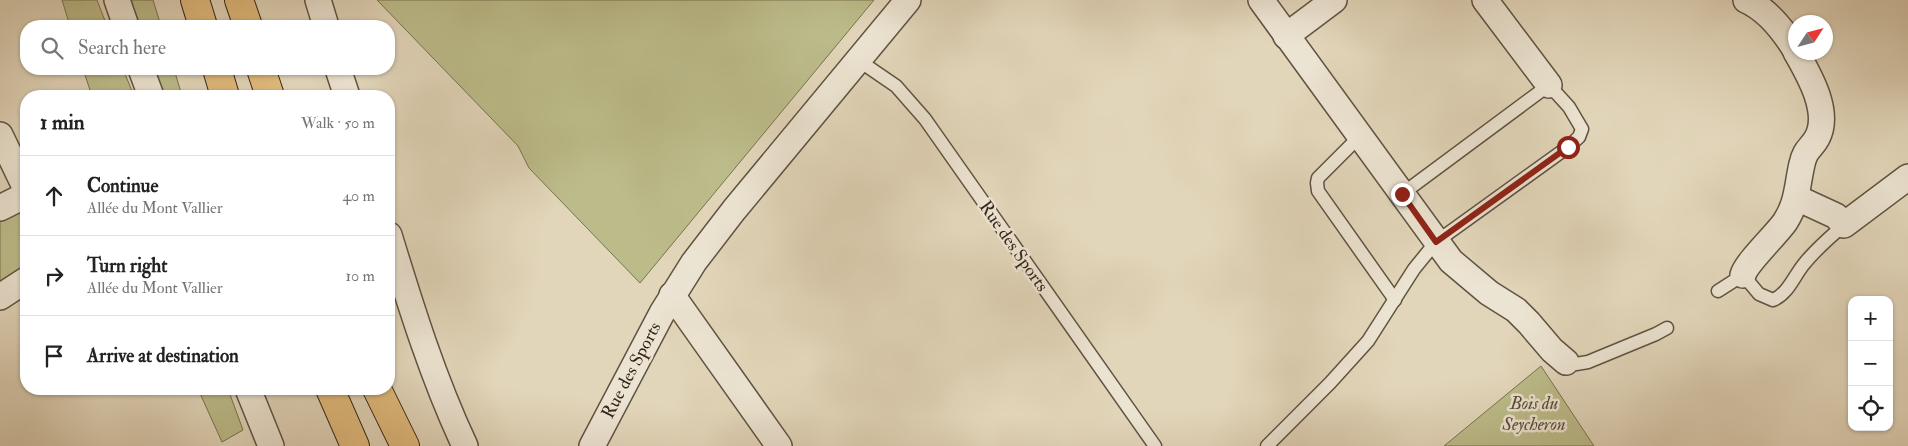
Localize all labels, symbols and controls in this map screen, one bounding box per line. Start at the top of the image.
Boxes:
north arrow [1788,15,1833,60]
search box [20,20,395,75]
icon: search [38,34,66,62]
text: Search here [78,36,166,60]
text: 1 min [40,109,85,136]
text: Walk · 50 m [301,113,375,133]
route start [1557,136,1580,159]
text: Continue [87,174,158,198]
icon: ahead [40,182,68,210]
route end [1391,183,1414,206]
text: 40 m [342,186,375,206]
street label: Rue des Sports [974,196,1053,296]
text: Allée du Mont Vallier [87,198,223,218]
text: Turn right [87,254,167,278]
icon: right [40,262,68,290]
text: 10 m [345,266,375,286]
text: Allée du Mont Vallier [87,278,223,298]
map controls [1848,296,1893,431]
button: + [1848,296,1893,341]
street label: Rue des Sports [596,318,667,422]
button: − [1848,341,1893,386]
icon: arrive [40,342,68,370]
text: Arrive at destination [87,344,239,368]
button: locate [1848,386,1893,431]
park label: Bois du Seycheron [1502,392,1565,436]

